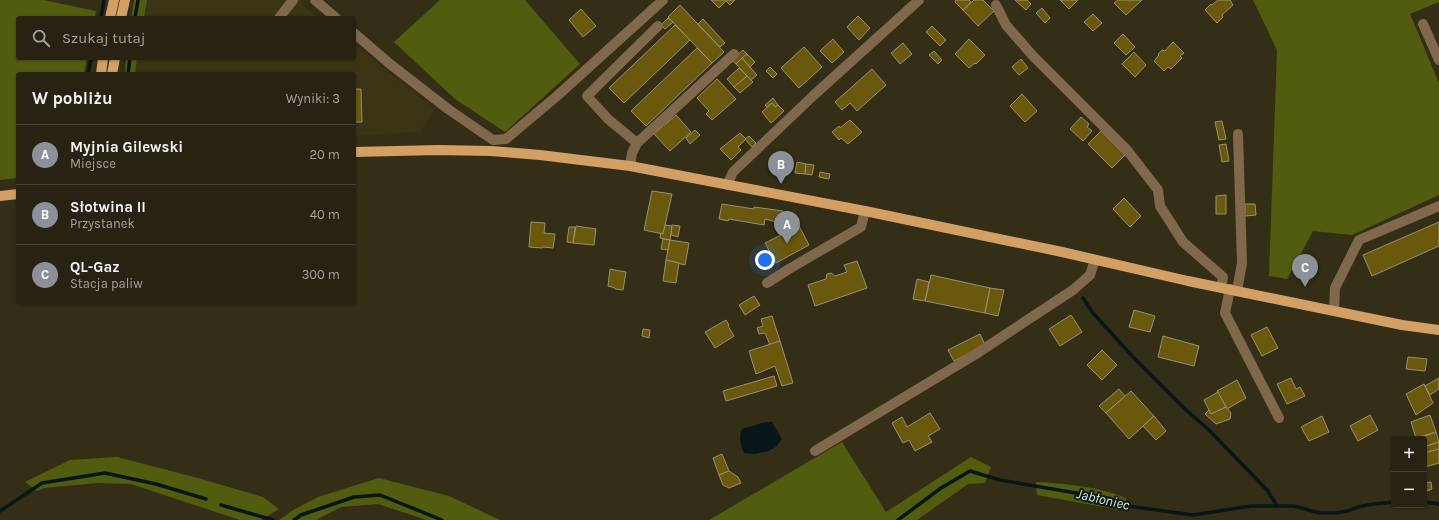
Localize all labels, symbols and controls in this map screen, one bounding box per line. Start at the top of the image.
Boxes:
search box [16,16,356,60]
icon: search [30,27,52,49]
text: Szukaj tutaj [62,29,146,47]
text: W pobliżu [32,88,113,108]
text: Wyniki: 3 [286,91,340,106]
text: Myjnia Gilewski [70,138,183,156]
text: A [41,147,49,162]
text: 20 m [310,147,340,162]
pin: B [768,151,794,184]
text: Miejsce [70,156,116,171]
text: Słotwina II [70,198,146,216]
text: B [41,207,49,222]
text: 40 m [310,207,340,222]
pin: A [774,211,800,244]
text: Przystanek [70,216,135,231]
your location [755,250,775,270]
pin: C [1292,254,1318,287]
text: QL-Gaz [70,258,120,276]
text: C [41,267,49,282]
text: 300 m [302,267,340,282]
text: Stacja paliw [70,276,143,291]
map controls [1391,436,1427,508]
button: + [1391,436,1427,472]
button: − [1391,472,1427,508]
water label: Jabłoniec [1075,485,1132,514]

